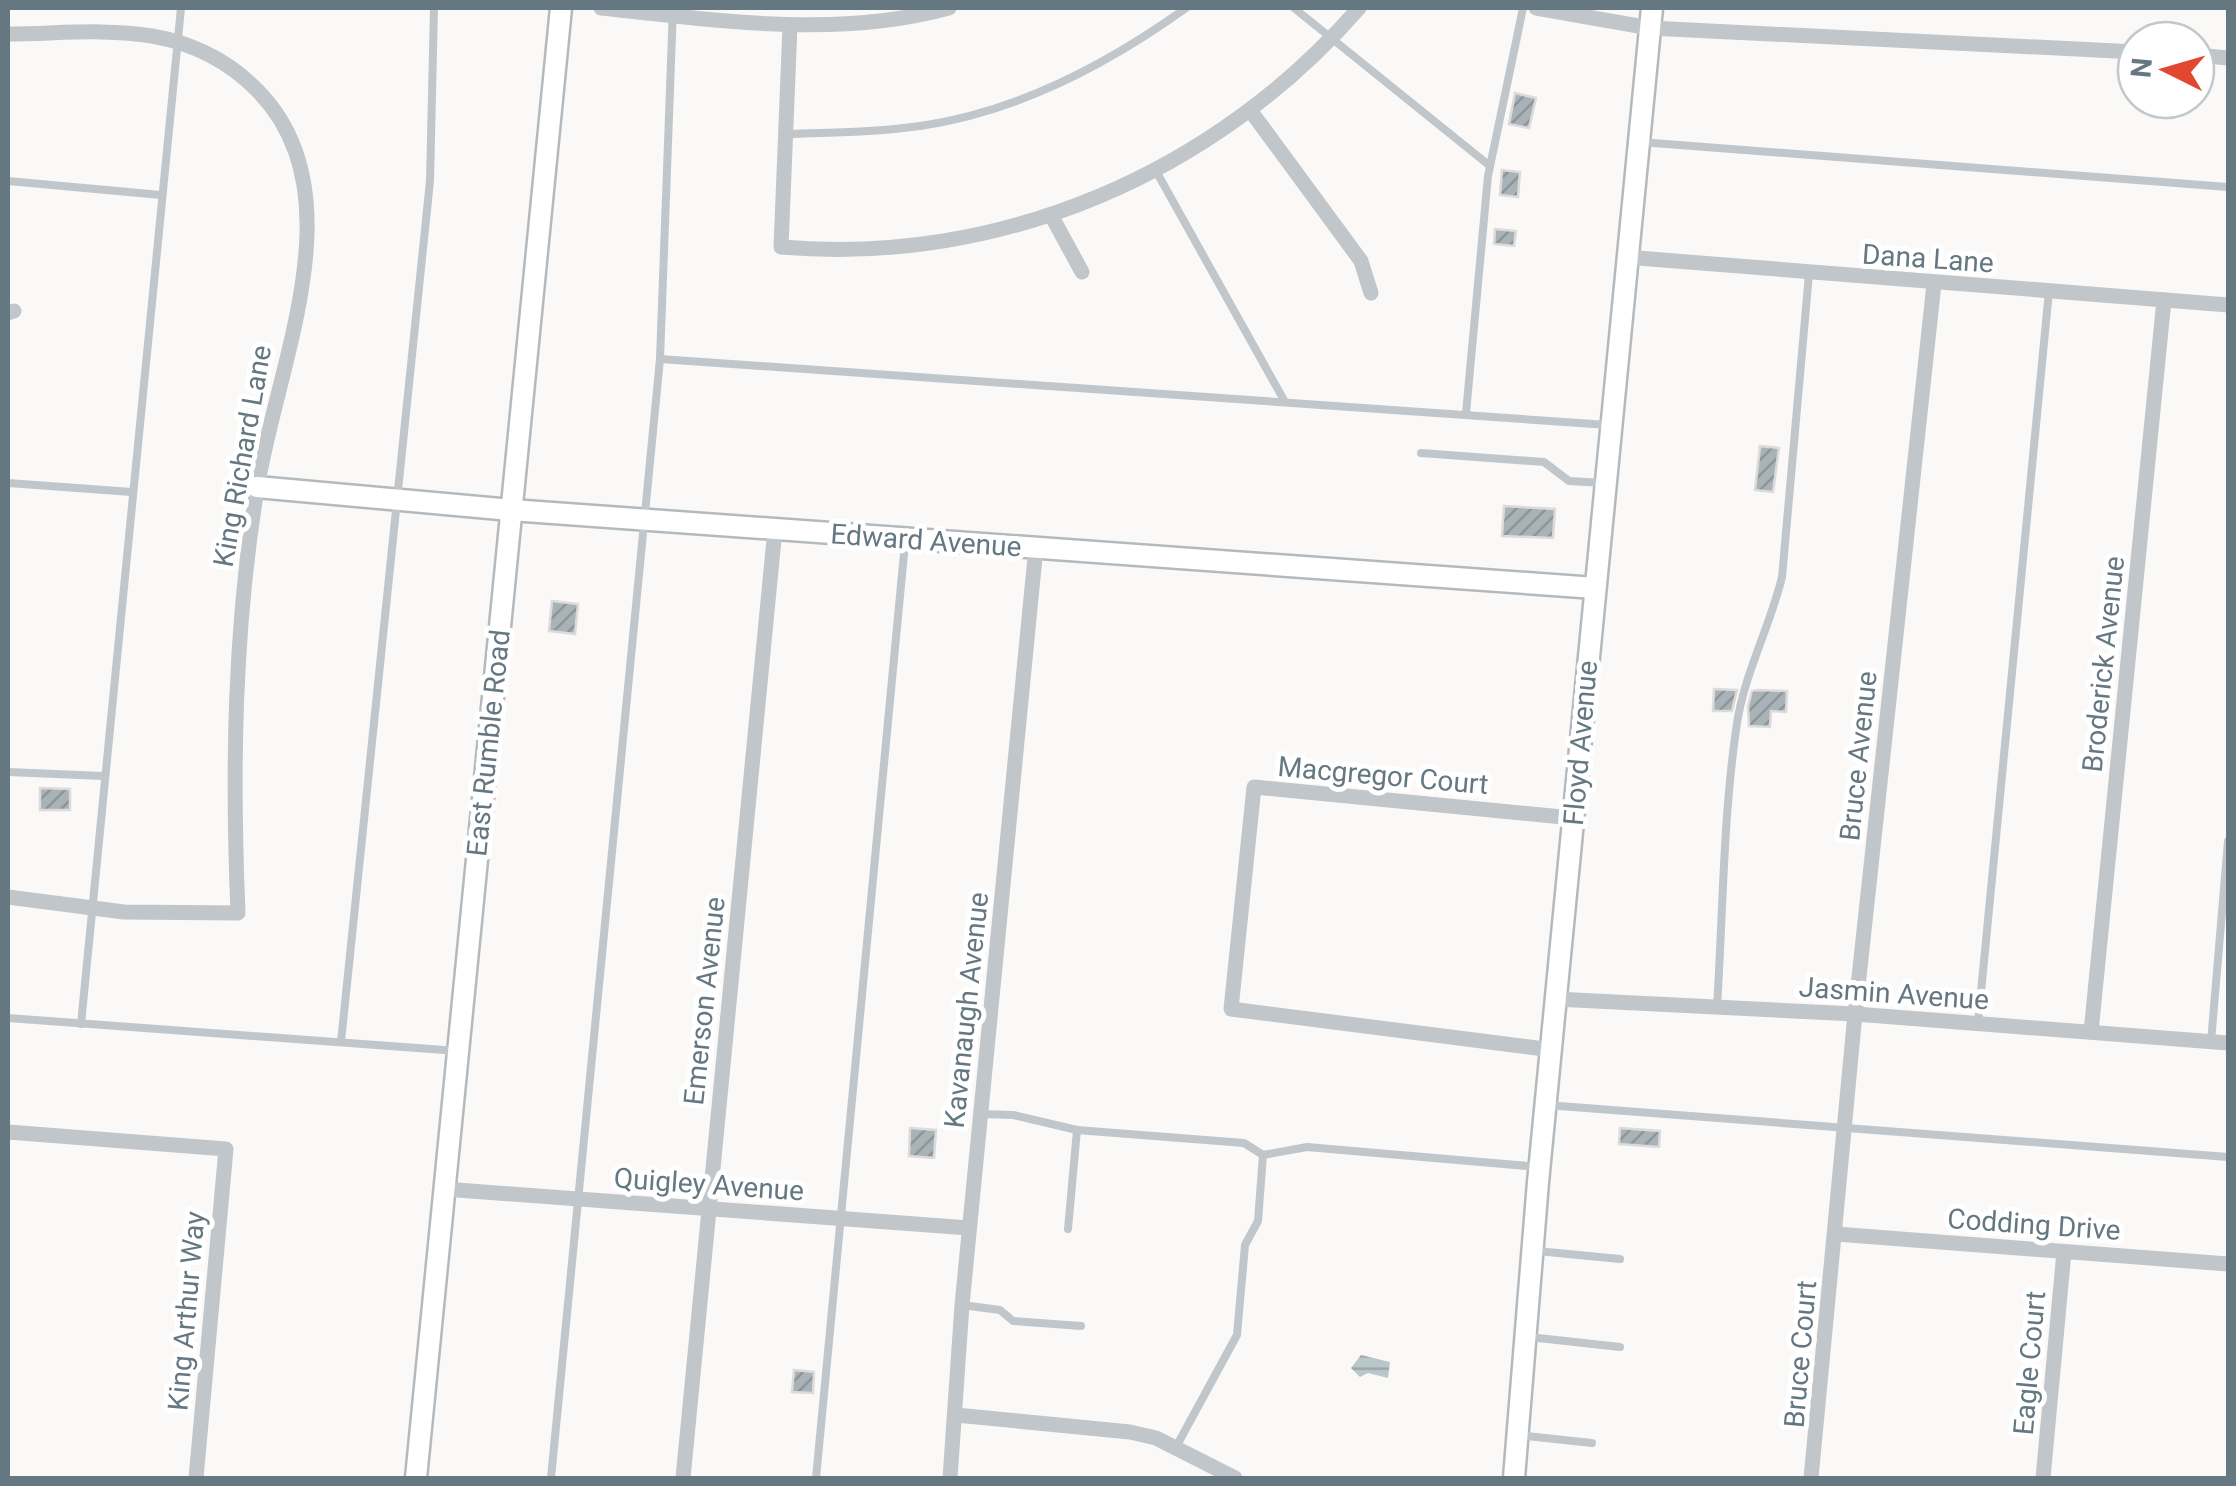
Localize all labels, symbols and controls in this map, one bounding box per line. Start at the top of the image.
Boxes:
north arrow [2116,20,2216,120]
text: N [2124,57,2159,79]
street label: Dana Lane [1861,237,1995,280]
street label: King Richard Lane [207,343,278,569]
street label: Edward Avenue [829,517,1023,564]
street label: Broderick Avenue [2076,554,2131,774]
street label: East Rumble Road [460,628,517,858]
street label: Floyd Avenue [1557,659,1604,827]
street label: Bruce Avenue [1833,670,1884,843]
street label: Macgregor Court [1276,750,1490,801]
street label: Kavanaugh Avenue [938,890,995,1130]
street label: Emerson Avenue [677,895,732,1107]
street label: Jasmin Avenue [1798,970,1990,1017]
street label: Quigley Avenue [613,1161,805,1208]
street label: Codding Drive [1946,1202,2122,1247]
street label: King Arthur Way [161,1210,212,1412]
street label: Bruce Court [1778,1279,1823,1429]
street label: Eagle Court [2007,1290,2052,1436]

